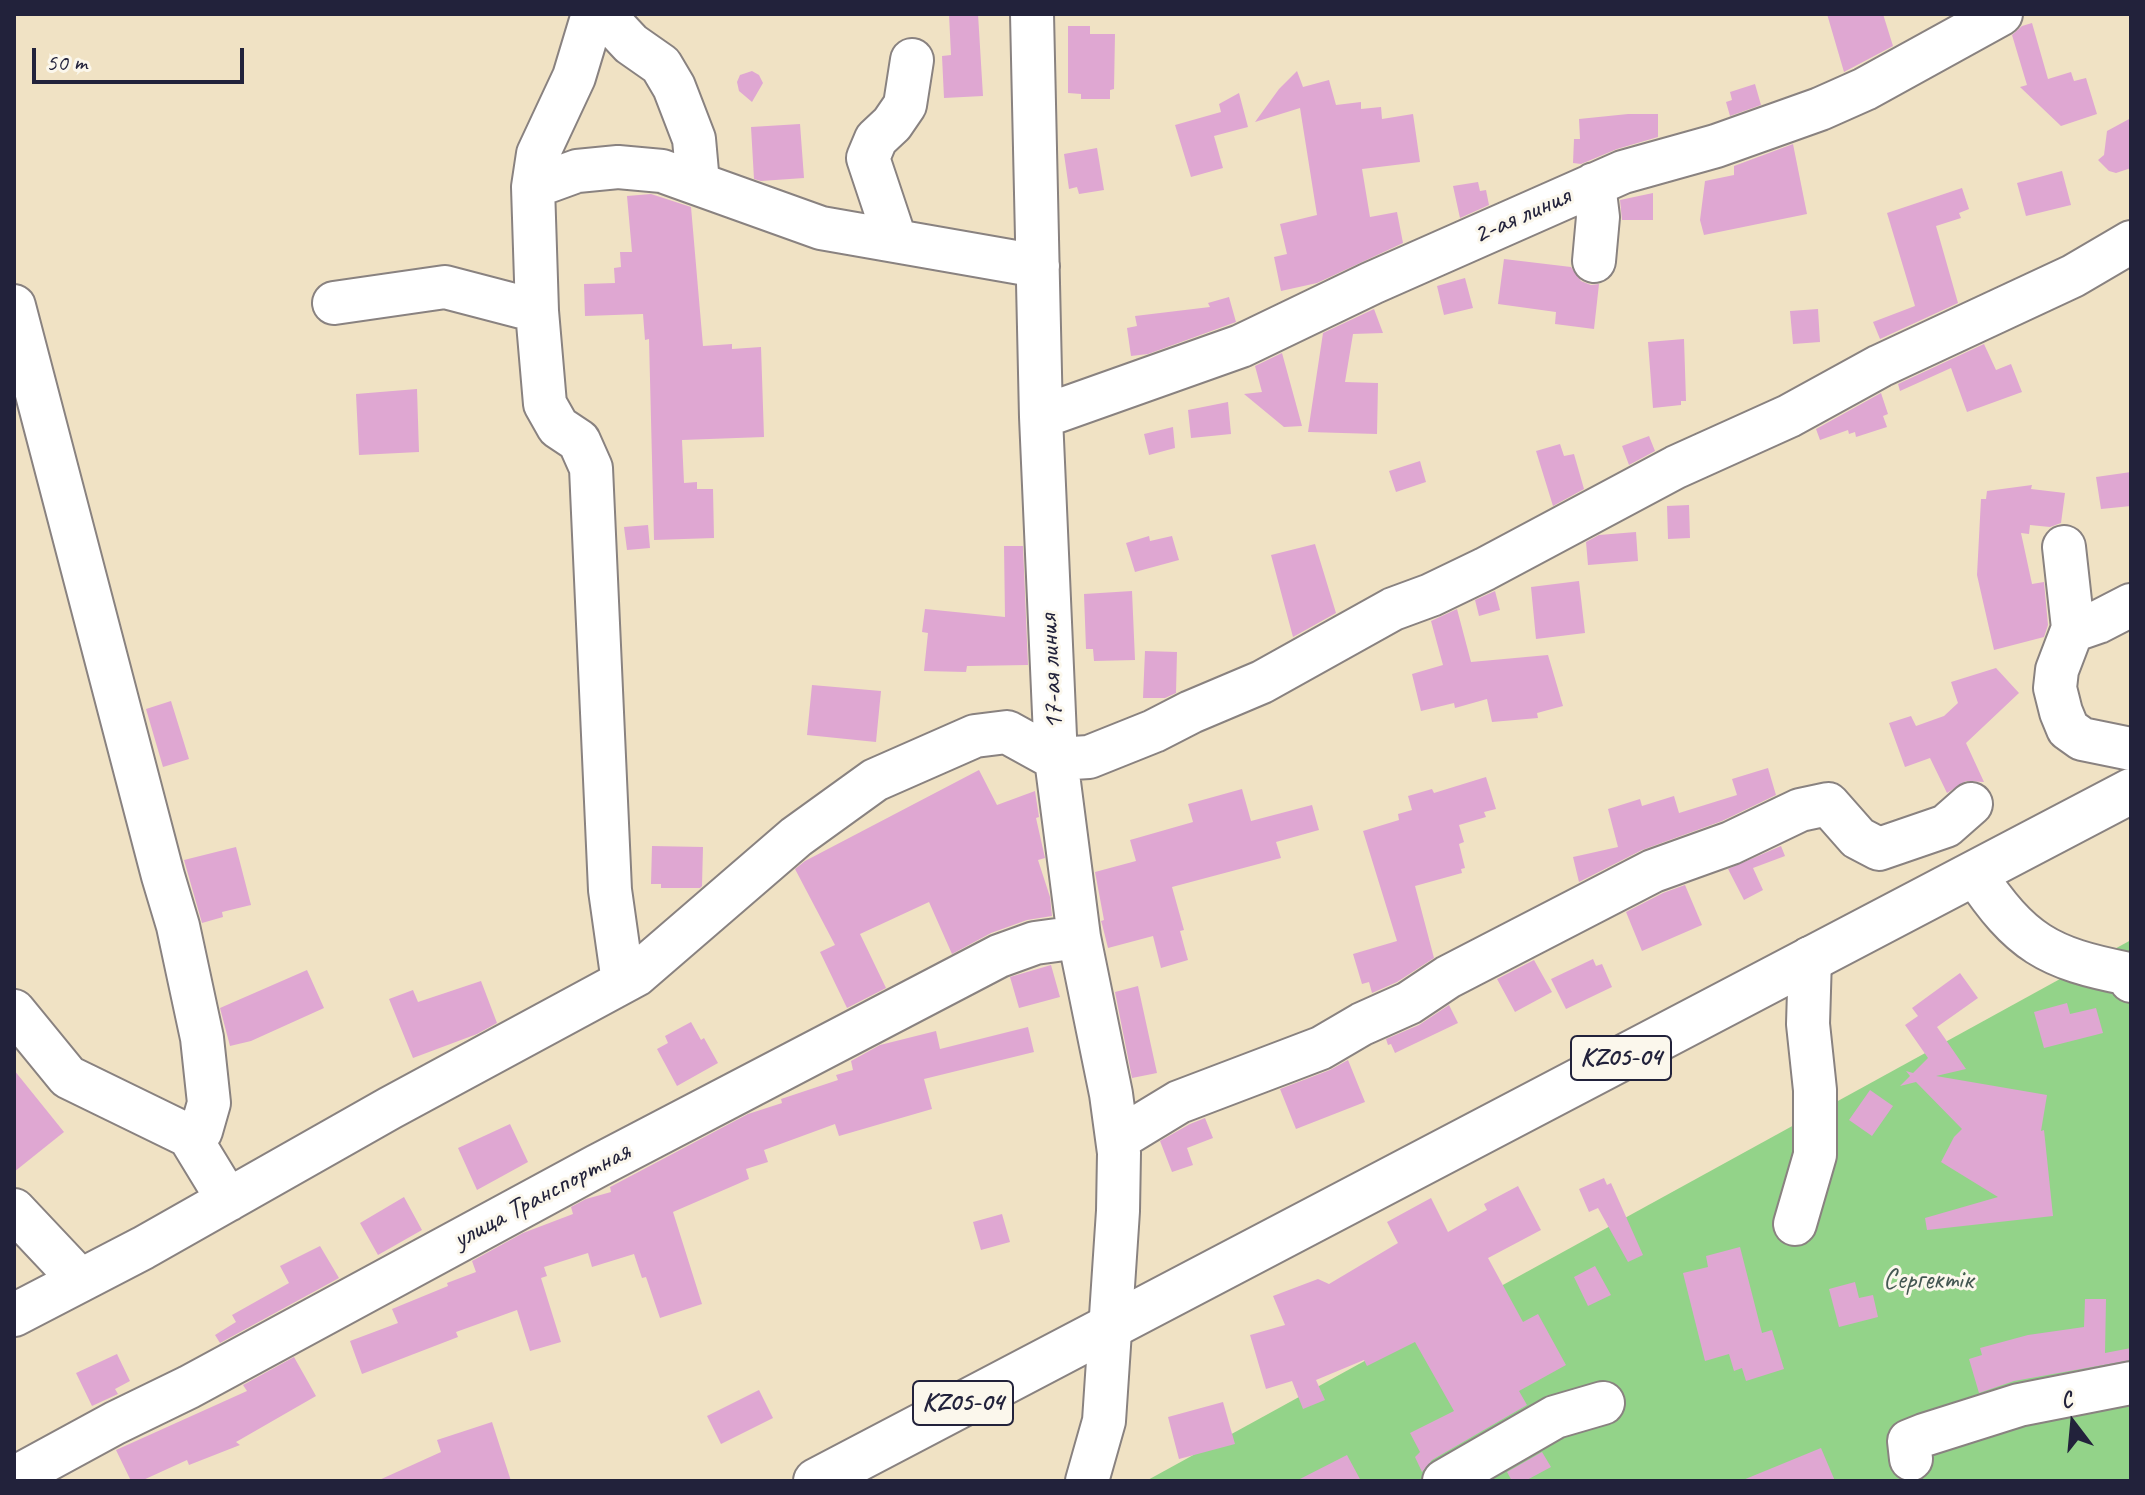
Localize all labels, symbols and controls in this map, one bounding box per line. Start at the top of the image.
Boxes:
scale bar [36,32,248,82]
text: 50 m [46,47,87,77]
street label: 2-ая линия [1468,180,1576,252]
street label: 17-ая линия [1032,613,1072,731]
road number: KZ05-04 [1571,1036,1671,1080]
street label: улица Транспортная [448,1135,636,1257]
park label: Сергектік [1883,1264,1973,1298]
road number: KZ05-04 [913,1381,1013,1425]
north arrow [2033,1383,2113,1463]
text: С [2057,1385,2075,1415]

